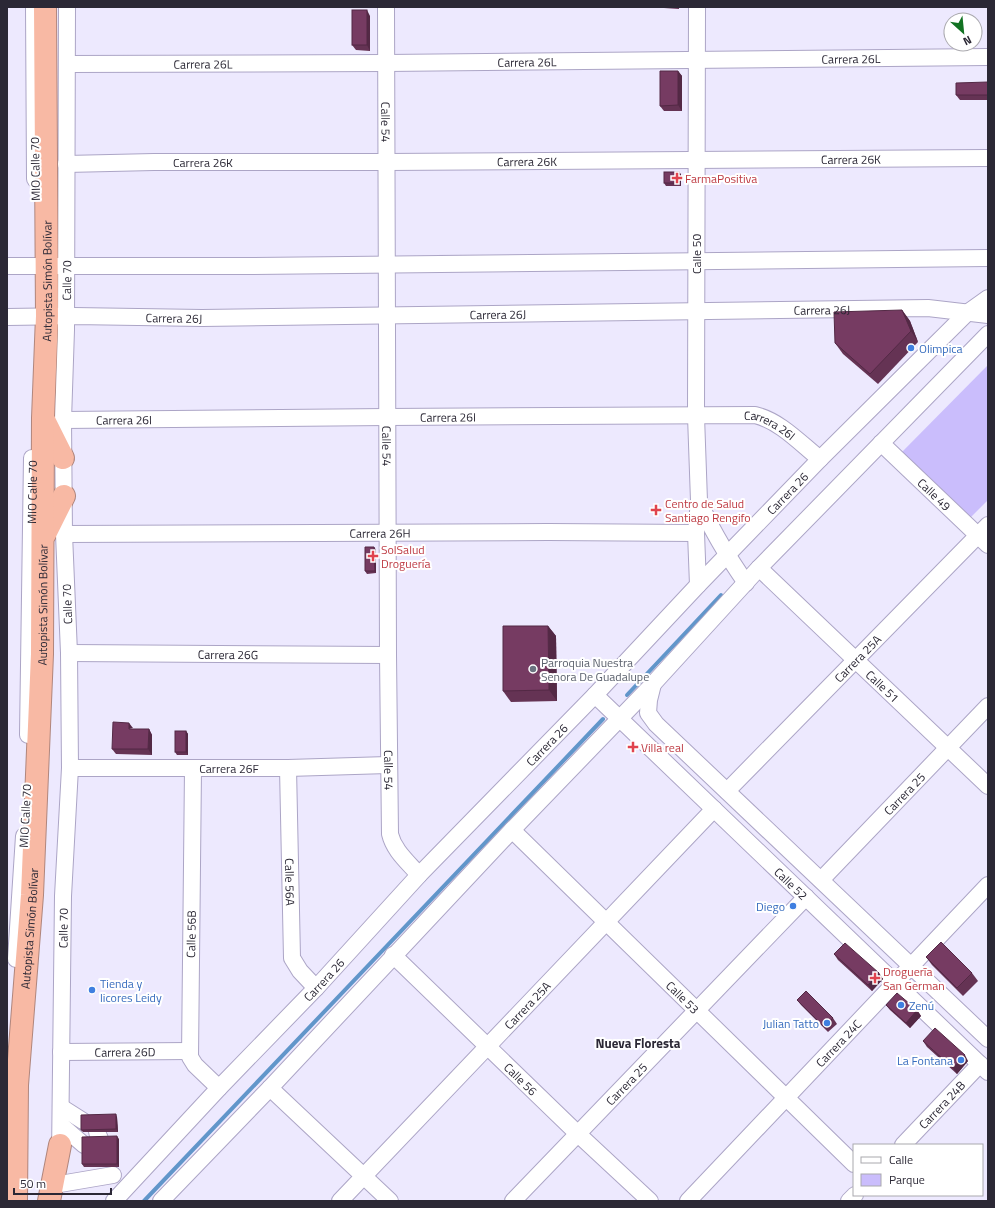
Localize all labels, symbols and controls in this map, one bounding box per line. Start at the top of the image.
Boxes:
north arrow [943,12,983,52]
text: N [961,32,975,50]
street label: Carrera 26L [821,49,881,68]
street label: Carrera 26L [497,52,557,71]
street label: Carrera 26L [174,54,233,73]
street label: Calle 54 [377,102,396,142]
street label: MIO Calle 70 [25,137,45,201]
street label: Carrera 26K [821,149,881,169]
street label: Carrera 26K [497,151,557,171]
street label: Carrera 26K [173,153,233,172]
place label: FarmaPositiva [685,169,757,188]
marker: FarmaPositiva [672,173,682,183]
street label: Autopista Simón Bolívar [37,220,57,342]
street label: Calle 50 [687,234,706,274]
street label: Calle 70 [57,260,76,301]
street label: Carrera 26J [794,300,850,319]
street label: Carrera 26J [470,304,526,324]
street label: Carrera 26J [146,308,202,328]
place label: Olimpica [919,339,963,358]
marker: Olimpica [906,343,916,353]
street label: Carrera 26I [744,405,800,444]
street label: Carrera 26I [420,407,476,426]
street label: Carrera 26I [96,410,152,429]
street label: Calle 54 [378,426,397,466]
street label: MIO Calle 70 [22,460,41,524]
street label: Carrera 26 [762,467,813,519]
street label: Calle 49 [913,473,956,515]
place label: Centro de Salud Santiago Rengifo [665,494,751,527]
marker: Centro de Salud Santiago Rengifo [650,504,662,516]
street label: Carrera 26H [349,523,411,542]
place label: SolSalud Droguería [381,540,431,573]
street label: Autopista Simón Bolívar [32,544,52,666]
marker: SolSalud Droguería [368,551,378,561]
street label: Calle 70 [57,583,77,624]
street label: Carrera 25A [829,630,885,686]
street label: Carrera 26G [198,644,258,664]
place label: Parroquia Nuestra Senora De Guadalupe [541,653,649,686]
marker: Parroquia Nuestra Senora De Guadalupe [528,664,538,674]
street label: Calle 51 [862,665,904,707]
street label: Carrera 26 [521,719,572,770]
place label: Villa real [641,738,684,757]
marker: Villa real [628,742,638,752]
street label: Calle 54 [380,750,399,791]
street label: Carrera 26F [199,759,259,778]
street label: Carrera 25 [879,768,930,819]
street label: MIO Calle 70 [14,783,36,848]
street label: Calle 56A [280,858,300,906]
street label: Calle 52 [770,862,812,904]
street label: Autopista Simón Bolívar [15,868,43,990]
place label: Diego [756,897,785,916]
marker: Diego [788,901,798,911]
street label: Calle 70 [53,908,72,948]
street label: Calle 56B [181,910,201,958]
street label: Carrera 26 [299,953,349,1005]
place label: Droguerīa San German [883,962,945,995]
marker: Droguerīa San German [870,973,880,983]
place label: Tienda y licores Leidy [100,974,162,1007]
street label: Calle 53 [662,976,704,1018]
street label: Carrera 25A [499,977,555,1033]
marker: Tienda y licores Leidy [87,985,97,995]
place label: Zenú [909,996,934,1015]
marker: Zenú [896,1000,906,1010]
place label: Julian Tatto [763,1014,819,1033]
street label: Carrera 24C [811,1014,866,1071]
marker: Julian Tatto [822,1018,832,1028]
district label: Nueva Floresta [596,1033,681,1053]
street label: Carrera 26D [95,1042,156,1061]
place label: La Fontana [897,1051,953,1070]
marker: La Fontana [956,1055,966,1065]
street label: Calle 56 [500,1058,542,1100]
street label: Carrera 25 [601,1058,652,1109]
street label: Carrera 24B [914,1076,969,1133]
legend [853,1144,983,1196]
text: Calle [889,1150,913,1169]
scale bar [14,1170,111,1196]
text: Parque [889,1170,925,1189]
text: 50 m [20,1174,46,1193]

